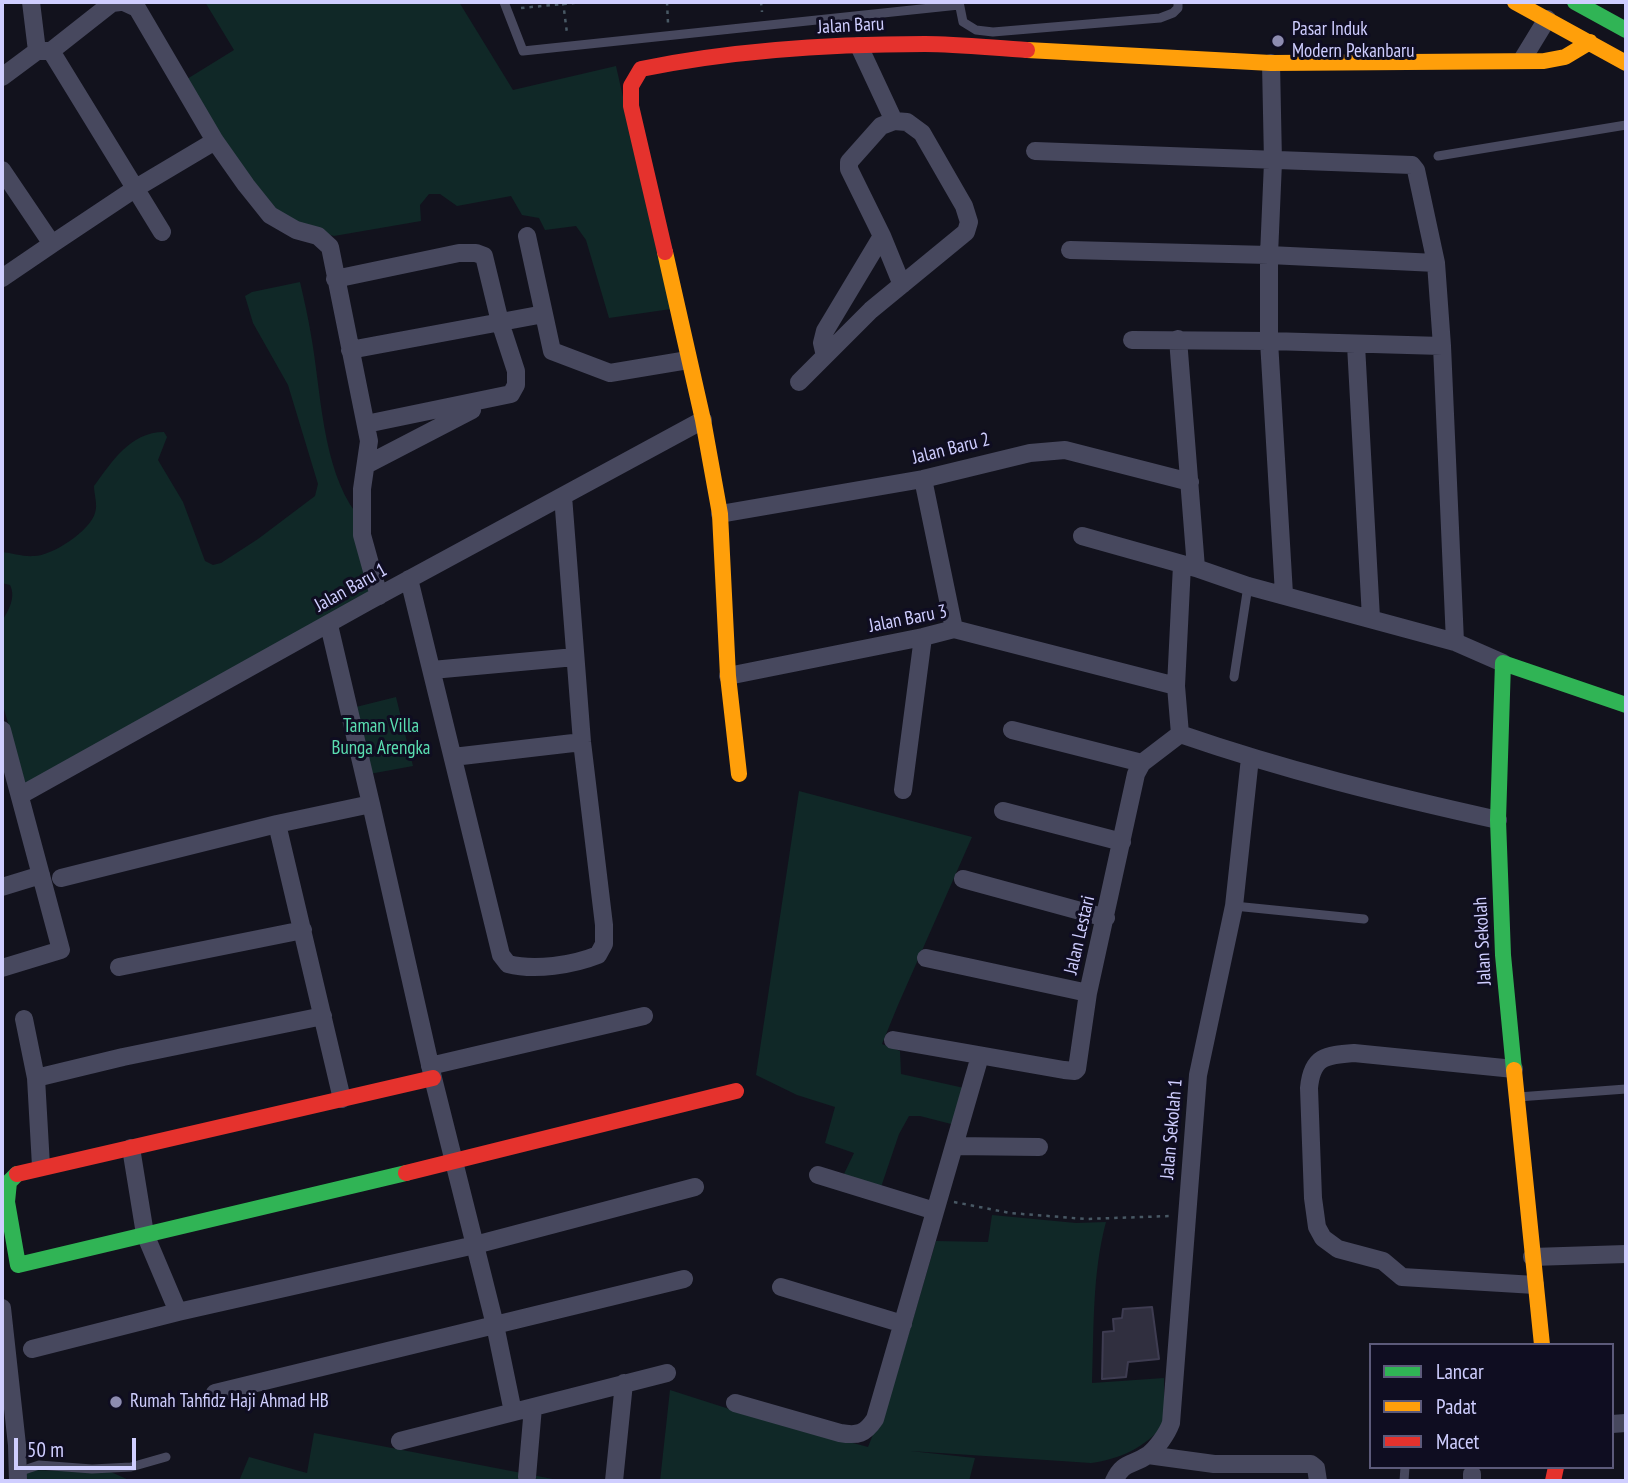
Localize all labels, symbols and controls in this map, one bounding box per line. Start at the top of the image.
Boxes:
street label: Jalan Baru [817,13,885,39]
place label: Pasar Induk Modern Pekanbaru [1292,19,1414,63]
marker: Pasar Induk Modern Pekanbaru [1270,33,1286,49]
street label: Jalan Baru 2 [910,428,992,470]
street label: Jalan Baru 1 [311,559,391,617]
street label: Jalan Baru 3 [867,600,949,638]
park label: Taman Villa Bunga Arengka [332,716,430,760]
street label: Jalan Lestari [1060,893,1100,977]
street label: Jalan Sekolah [1469,896,1497,986]
street label: Jalan Sekolah 1 [1156,1078,1188,1180]
legend [1369,1343,1614,1469]
text: Lancar [1436,1358,1484,1385]
place label: Rumah Tahfidz Haji Ahmad HB [130,1391,329,1413]
text: Padat [1436,1393,1477,1420]
marker: Rumah Tahfidz Haji Ahmad HB [108,1394,124,1410]
scale bar [18,1424,140,1468]
text: Macet [1436,1428,1479,1455]
text: 50 m [27,1436,64,1463]

